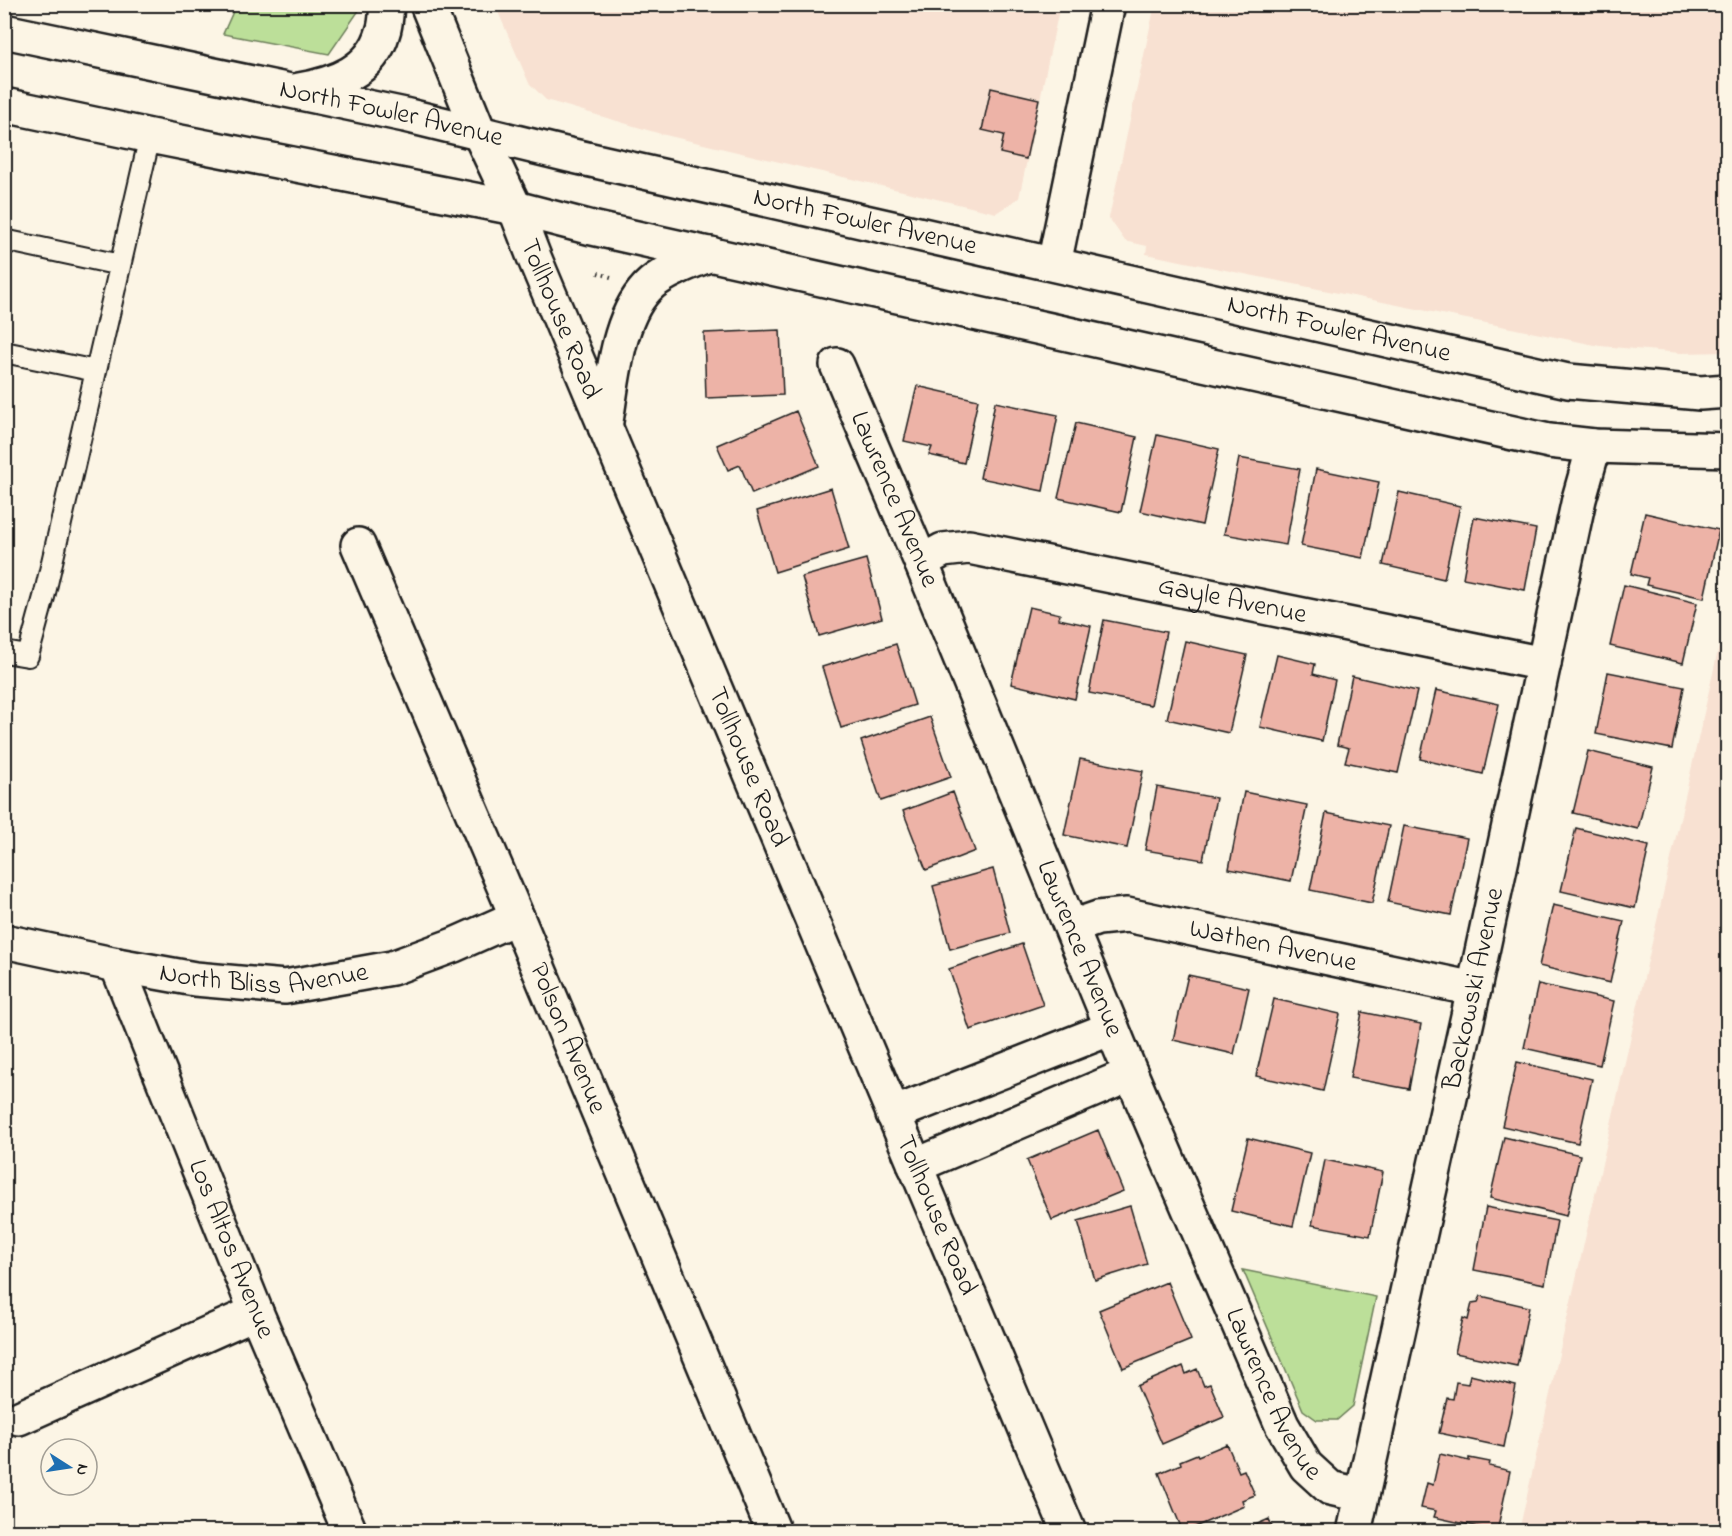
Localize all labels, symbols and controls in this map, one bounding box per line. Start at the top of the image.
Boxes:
street label: North Fowler Avenue [276,70,508,158]
street label: North Fowler Avenue [749,178,981,266]
street label: Tollhouse Road [509,233,611,405]
street label: North Fowler Avenue [1223,285,1455,374]
street label: Lawrence Avenue [840,405,949,594]
street label: Gayle Avenue [1155,566,1311,635]
street label: Tollhouse Road [697,681,799,853]
street label: Lawrence Avenue [1026,854,1134,1044]
street label: Backowski Avenue [1432,883,1515,1095]
street label: Wathen Avenue [1186,909,1361,983]
street label: North Bliss Avenue [156,953,372,1007]
street label: Polson Avenue [519,957,617,1121]
street label: Tollhouse Road [885,1129,987,1301]
street label: Los Altos Avenue [177,1154,285,1346]
street label: Lawrence Avenue [1214,1302,1331,1491]
north arrow [39,1437,99,1497]
text: N [69,1462,95,1478]

